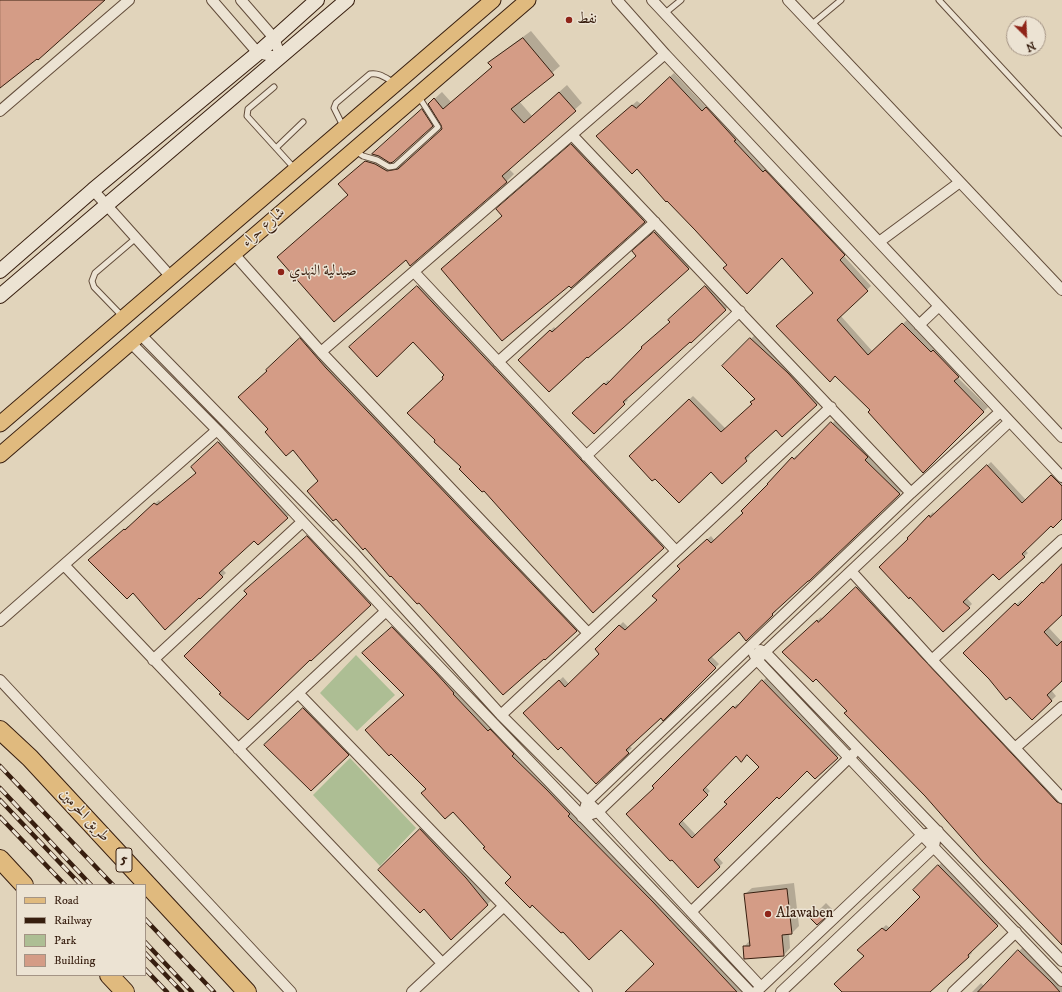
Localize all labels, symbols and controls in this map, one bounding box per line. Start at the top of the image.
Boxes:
place label: نفط [577,11,597,29]
marker: نفط [564,15,574,25]
north arrow [1006,16,1046,56]
text: N [1024,38,1037,54]
street label: شارع حراء [239,204,289,252]
place label: صيدلية النهدي [289,263,357,281]
marker: صيدلية النهدي [276,267,286,277]
street label: طريق الحرمين [55,786,113,846]
road number: 5 [116,848,132,872]
legend [16,884,146,976]
text: Road [54,893,79,908]
place label: Alawaben [776,905,833,923]
marker: Alawaben [763,909,773,919]
text: Railway [54,913,92,928]
text: Park [54,933,76,948]
text: Building [54,953,95,968]

